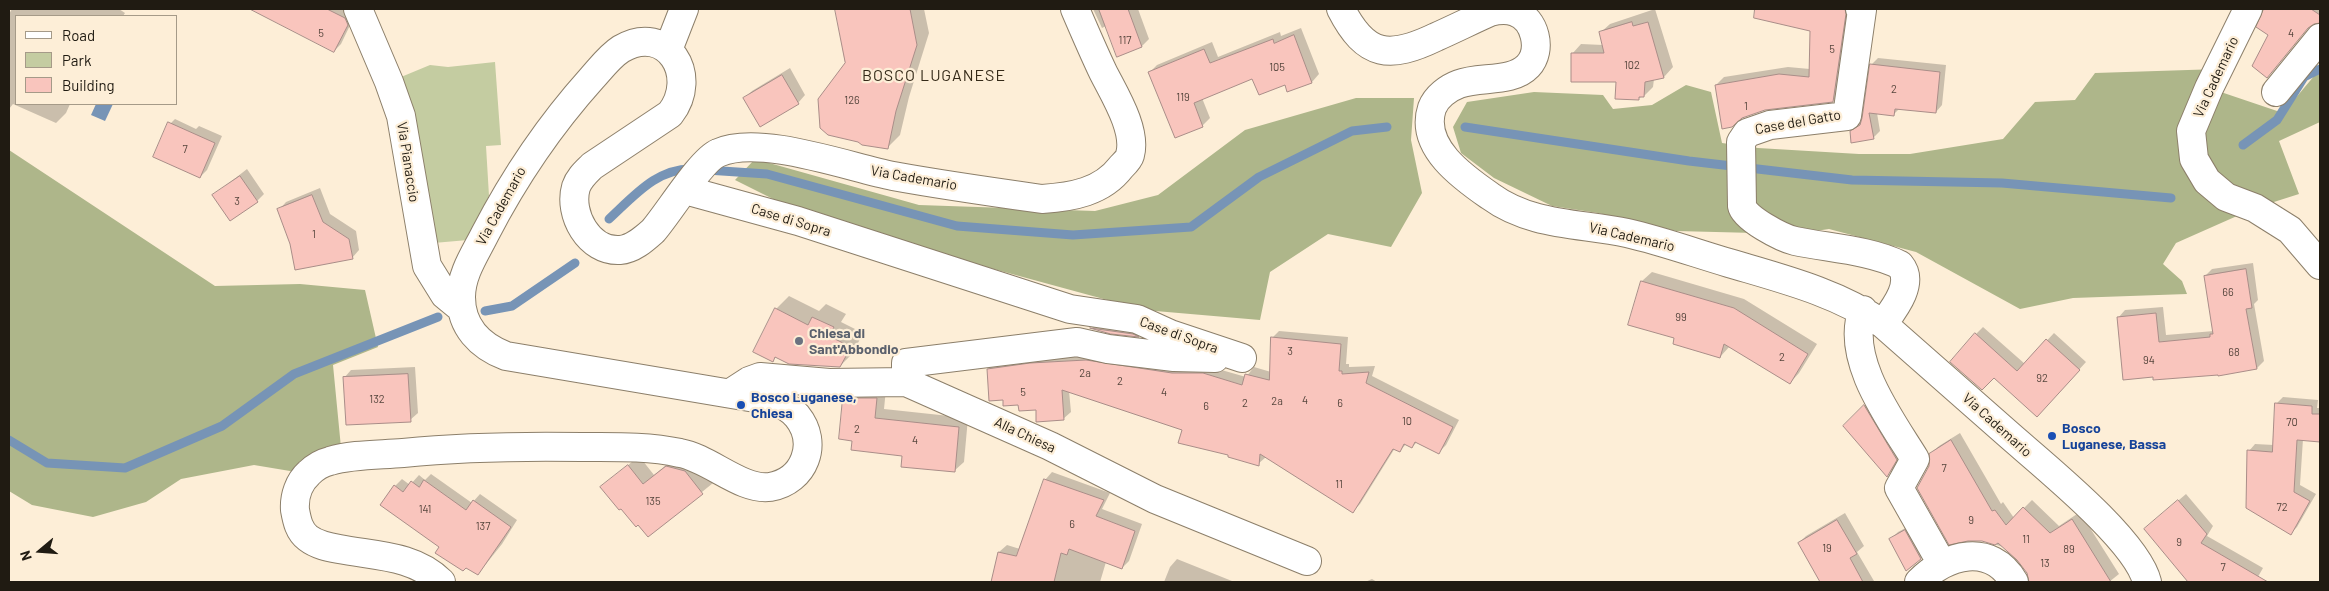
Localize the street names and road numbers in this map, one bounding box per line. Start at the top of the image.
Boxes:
street label: Via Cademario [2190,34,2242,120]
street label: Case del Gatto [1754,106,1842,138]
street label: Via Pianaccio [393,121,423,203]
street label: Via Cademario [869,162,959,194]
street label: Via Cademario [472,164,530,248]
street label: Case di Sopra [749,200,833,240]
street label: Via Cademario [1588,219,1676,255]
street label: Case di Sopra [1137,313,1221,357]
street label: Via Cademario [1959,389,2035,461]
street label: Alla Chiesa [992,413,1058,457]

